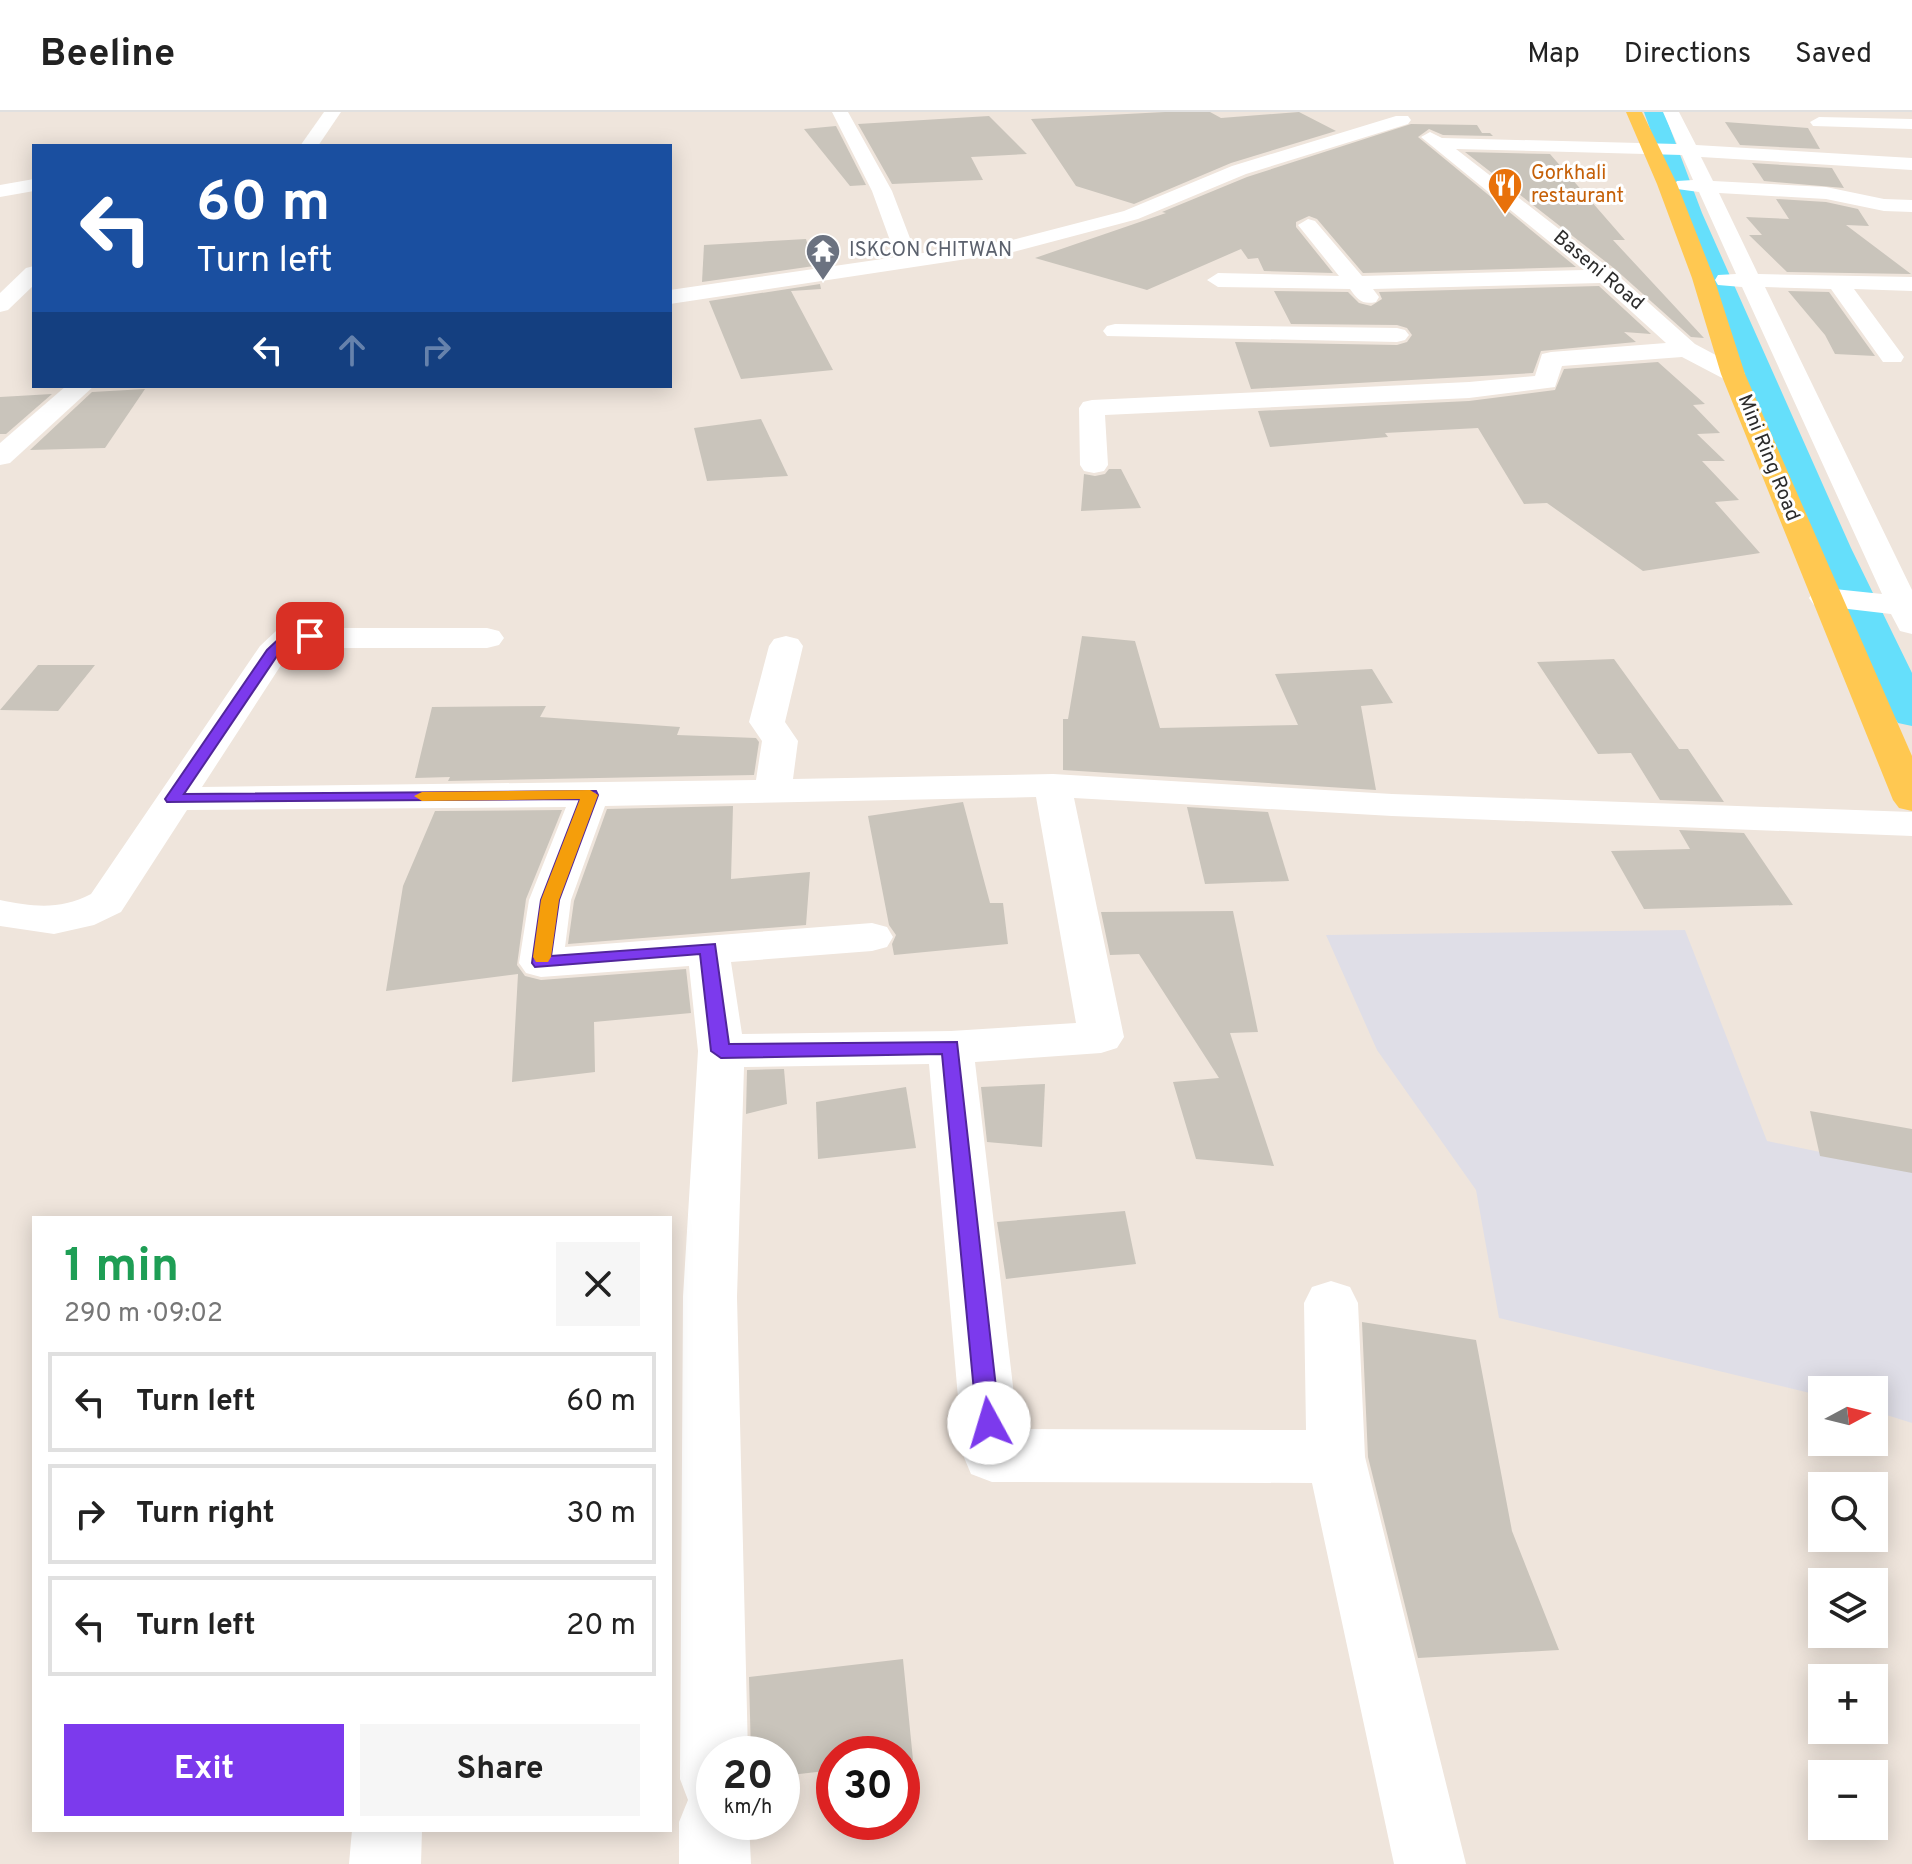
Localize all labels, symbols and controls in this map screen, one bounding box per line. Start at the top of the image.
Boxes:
text: Beeline [40,31,175,80]
text: Map [1527,37,1580,73]
text: Directions [1624,37,1751,73]
text: Saved [1795,37,1872,73]
place label: Gorkhali restaurant [1531,161,1624,210]
restaurant icon: Gorkhali restaurant [1486,166,1524,216]
text: 60 m [196,170,330,240]
icon: left [64,176,168,280]
street label: Baseni Road [1547,225,1649,317]
temple icon: ISKCON CHITWAN [804,232,842,282]
place label: ISKCON CHITWAN [849,238,1012,264]
text: Turn left [196,239,333,285]
icon: left [246,328,290,372]
icon: ahead [330,328,374,372]
icon: right [414,328,458,372]
street label: Mini Ring Road [1731,391,1805,525]
pin [276,602,344,670]
icon: arrive [288,614,332,658]
text: 1 min [64,1238,179,1298]
button: close [556,1242,640,1326]
text: 290 m · 09:02 [64,1298,223,1331]
north arrow [1808,1376,1888,1456]
map controls [1808,1376,1888,1840]
icon: left [68,1380,112,1424]
position arrow [947,1381,1031,1465]
text: Turn left [136,1384,256,1421]
text: 60 m [566,1384,636,1421]
button: search [1808,1472,1888,1552]
icon: right [68,1492,112,1536]
text: Turn right [136,1496,274,1533]
text: 30 m [567,1496,636,1533]
button: layers [1808,1568,1888,1648]
icon: left [68,1604,112,1648]
text: Turn left [136,1608,256,1645]
text: 20 m [566,1608,636,1645]
button: + [1808,1664,1888,1744]
button: Exit [64,1724,344,1816]
button: Share [360,1724,640,1816]
speed limit sign: 30 [816,1736,920,1840]
text: 20 [723,1753,773,1803]
button: − [1808,1760,1888,1840]
text: km/h [724,1795,772,1821]

